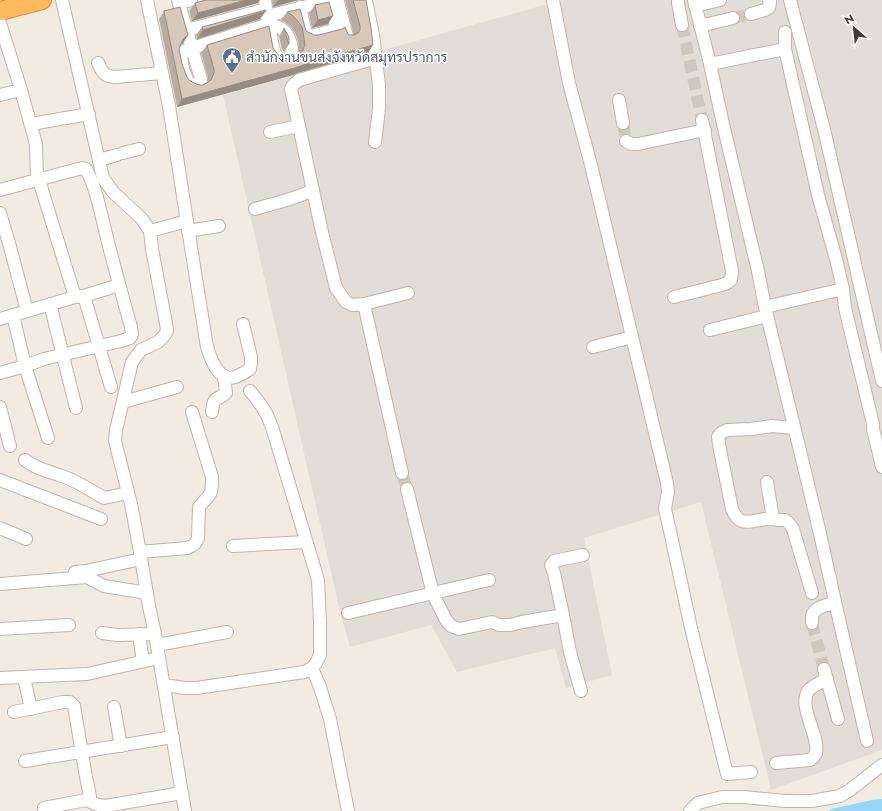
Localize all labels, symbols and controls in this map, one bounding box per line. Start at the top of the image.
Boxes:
north arrow [834,8,874,48]
text: N [842,10,857,28]
public building icon: สำนักงานขนส่งจังหวัดสมุทรปราการ [221,46,243,74]
place label: สำนักงานขนส่งจังหวัดสมุทรปราการ [246,47,447,67]

